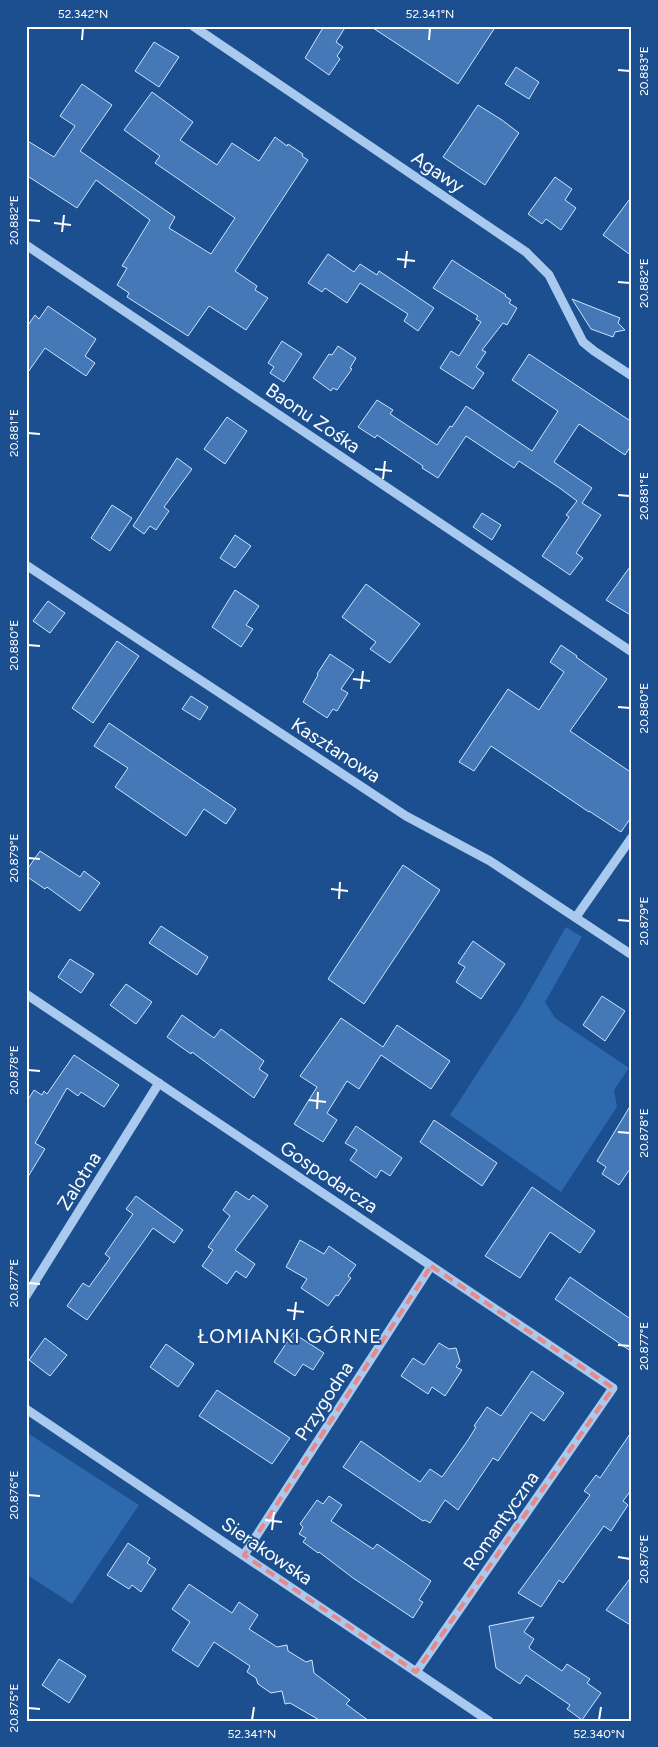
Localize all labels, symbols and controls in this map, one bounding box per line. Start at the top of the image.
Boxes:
text: 52.342°N [58,7,108,21]
text: 52.341°N [406,7,454,21]
text: 20.883°E [637,46,651,96]
street label: Agawy [407,146,469,198]
text: 20.882°E [7,195,21,245]
text: 20.882°E [637,258,651,308]
street label: Baonu Zośka [261,378,365,458]
text: 20.881°E [7,409,21,457]
text: 20.881°E [637,472,651,520]
text: 20.880°E [7,620,21,670]
text: 20.880°E [637,683,651,733]
street label: Kasztanowa [287,713,385,787]
text: 20.879°E [7,833,21,883]
text: 20.879°E [637,896,651,946]
text: 20.878°E [7,1045,21,1095]
text: 20.878°E [637,1108,651,1158]
street label: Gospodarcza [276,1136,382,1218]
street label: Zalotna [52,1148,106,1214]
text: 20.877°E [7,1259,21,1307]
text: 20.877°E [637,1322,651,1370]
district label: ŁOMIANKI GÓRNE [198,1324,382,1348]
street label: Przygodna [290,1357,358,1445]
street label: Romantyczna [458,1467,544,1575]
text: 20.876°E [7,1470,21,1520]
street label: Sierakowska [217,1512,317,1590]
text: 20.876°E [637,1534,651,1584]
text: 20.875°E [7,1683,21,1733]
text: 52.341°N [228,1727,276,1741]
text: 52.340°N [573,1727,625,1741]

